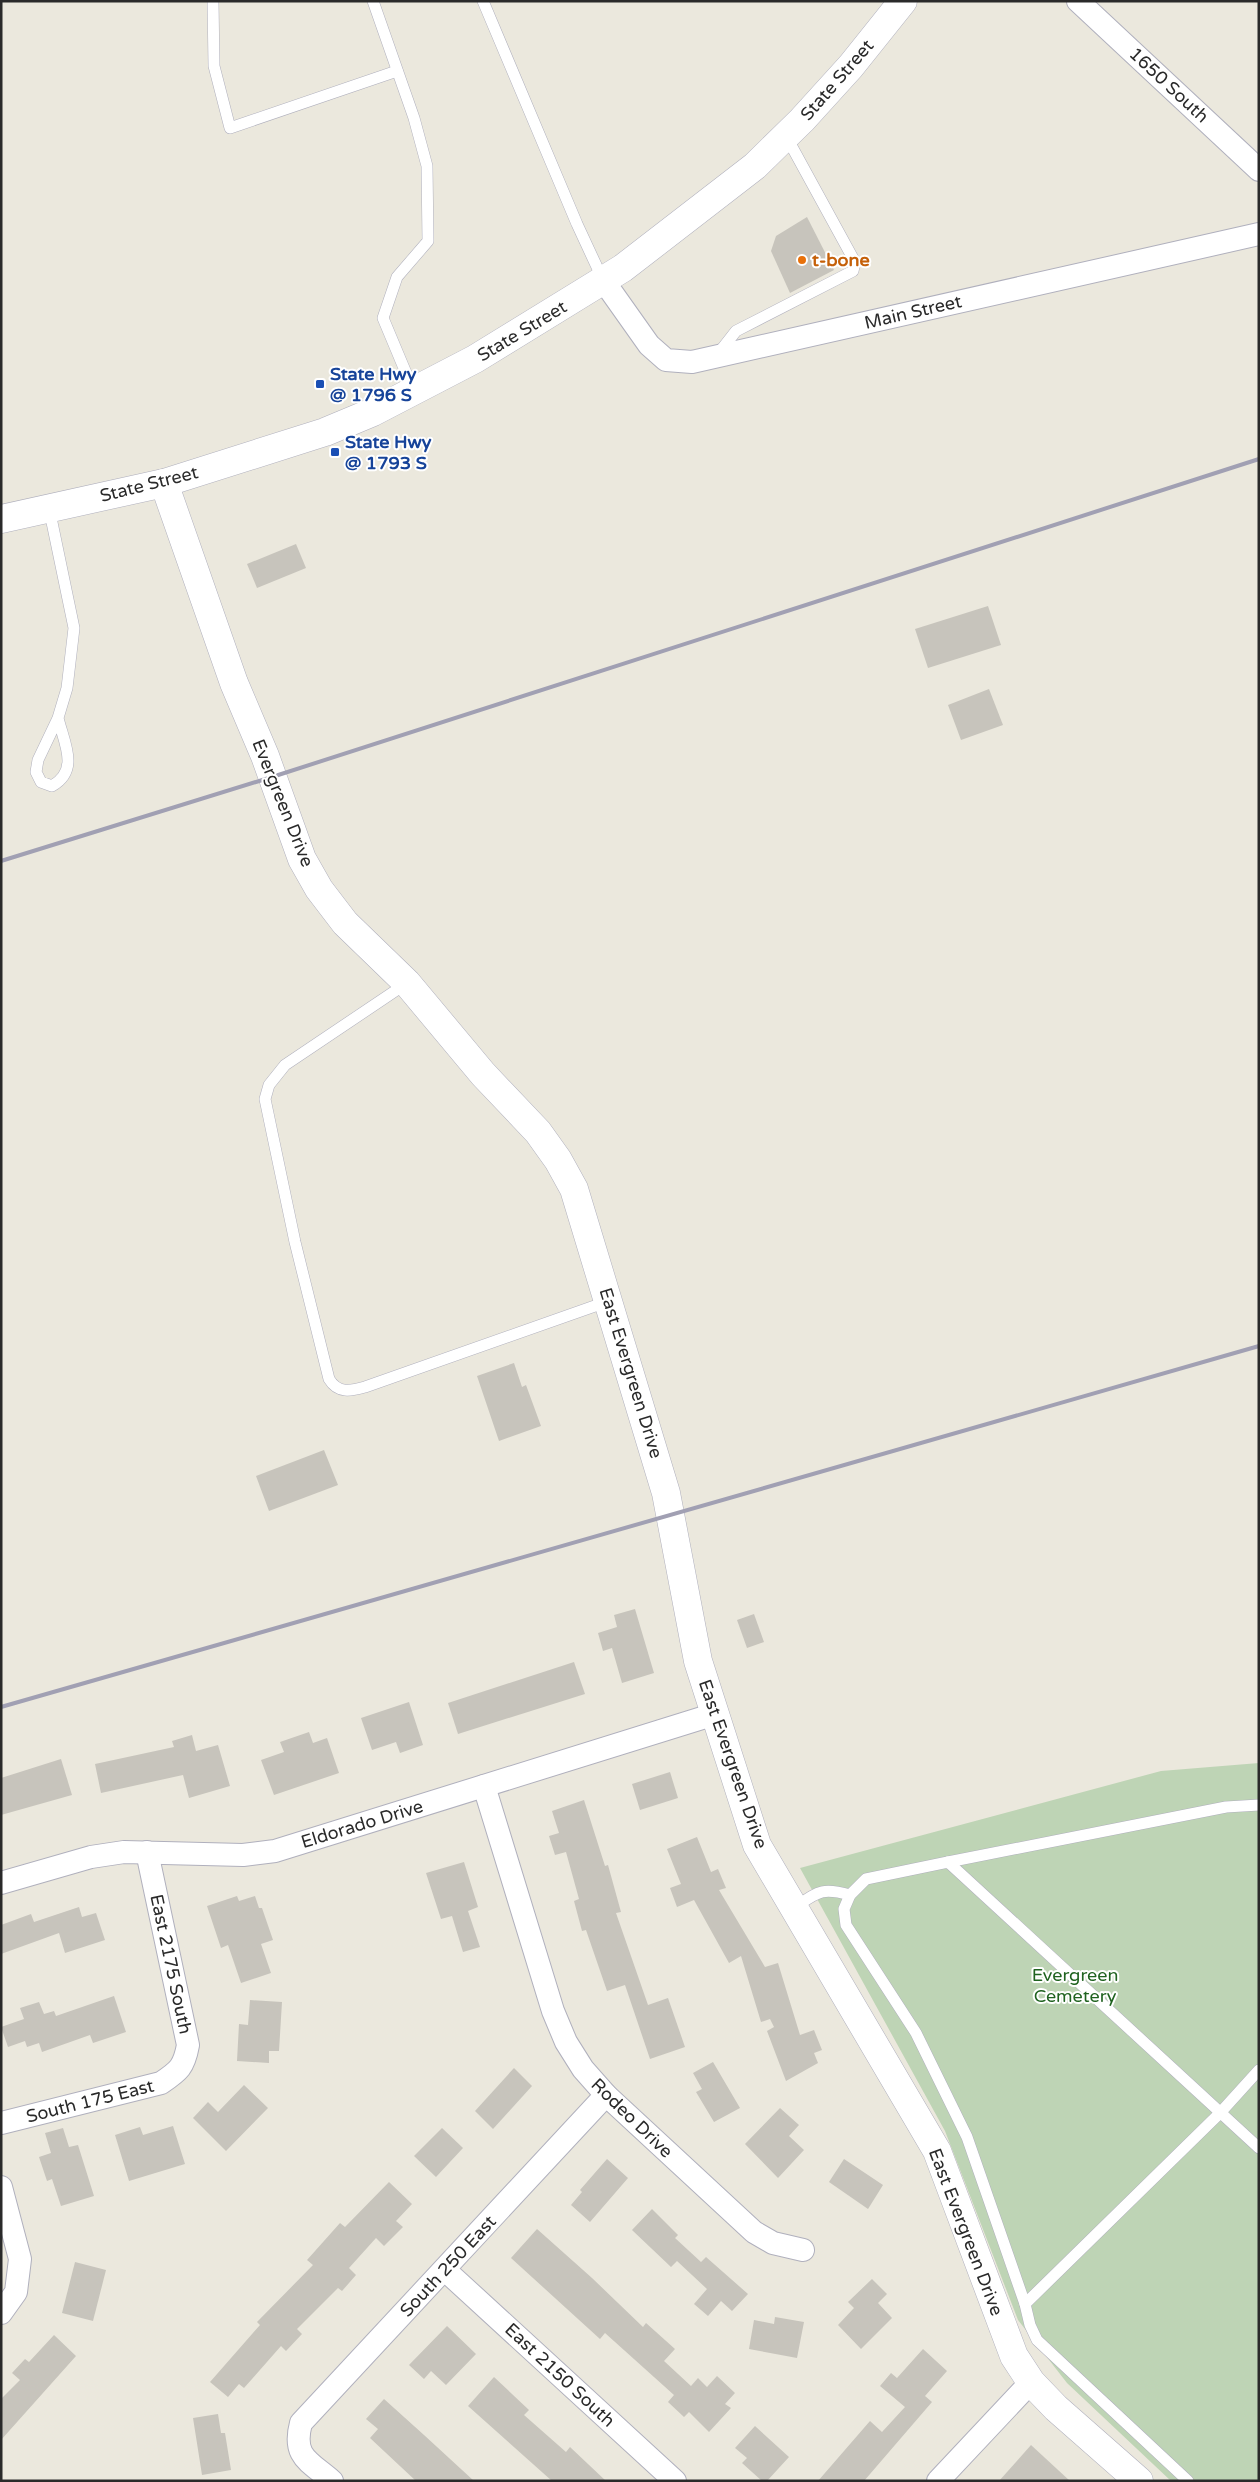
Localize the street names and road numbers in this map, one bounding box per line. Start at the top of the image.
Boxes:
street label: State Street [796,35,878,125]
street label: 1650 South [1125,43,1213,127]
street label: Main Street [862,290,964,334]
street label: State Street [473,296,571,366]
street label: State Street [98,461,201,507]
street label: Evergreen Drive [247,736,319,870]
street label: East Evergreen Drive [595,1285,667,1461]
street label: East Evergreen Drive [694,1677,772,1851]
street label: Eldorado Drive [298,1795,426,1853]
street label: East 2175 South [145,1892,197,2036]
street label: South 175 East [24,2074,156,2128]
street label: Rodeo Drive [586,2074,678,2162]
street label: East Evergreen Drive [924,2145,1008,2319]
street label: South 250 East [395,2210,501,2321]
street label: East 2150 South [500,2318,620,2432]

